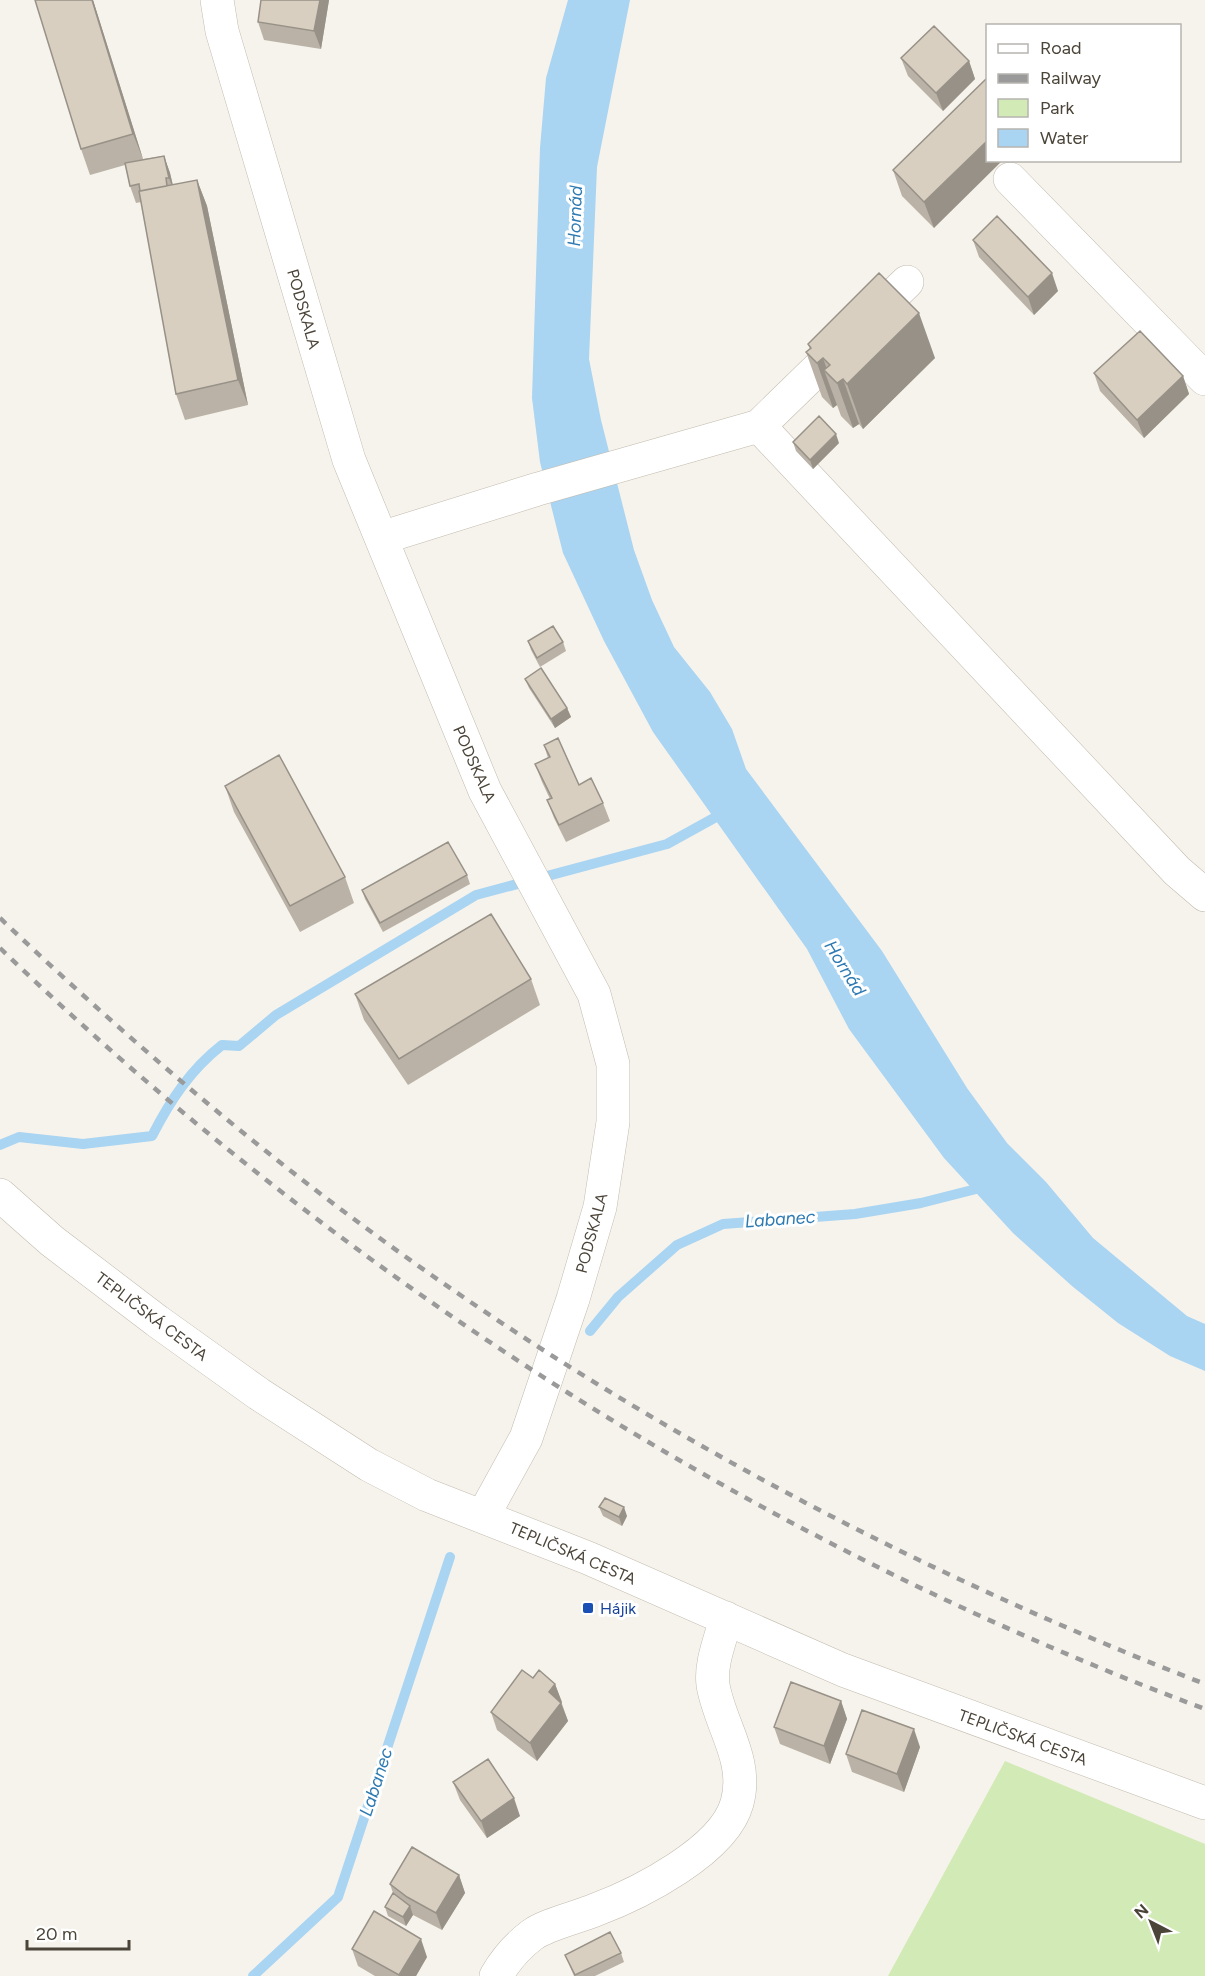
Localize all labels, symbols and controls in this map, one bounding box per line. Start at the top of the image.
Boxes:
legend [986,24,1181,162]
text: Road [1040,37,1081,59]
text: Railway [1040,67,1102,89]
text: Park [1040,97,1075,119]
text: Water [1040,127,1088,149]
water label: Hornád [563,185,587,247]
street label: PODSKALA [283,267,324,351]
street label: PODSKALA [449,723,500,806]
water label: Hornád [819,936,871,1000]
street label: PODSKALA [572,1191,611,1275]
water label: Labanec [744,1206,816,1232]
street label: TEPLIČSKÁ CESTA [92,1268,212,1365]
street label: TEPLIČSKÁ CESTA [507,1518,639,1589]
place label: Hájik [600,1599,636,1618]
marker: Hájik [581,1601,595,1615]
street label: TEPLIČSKÁ CESTA [956,1705,1090,1770]
water label: Labanec [355,1745,397,1819]
north arrow [1121,1892,1181,1952]
text: N [1130,1900,1152,1922]
scale bar [27,1913,129,1951]
text: 20 m [36,1923,77,1945]

